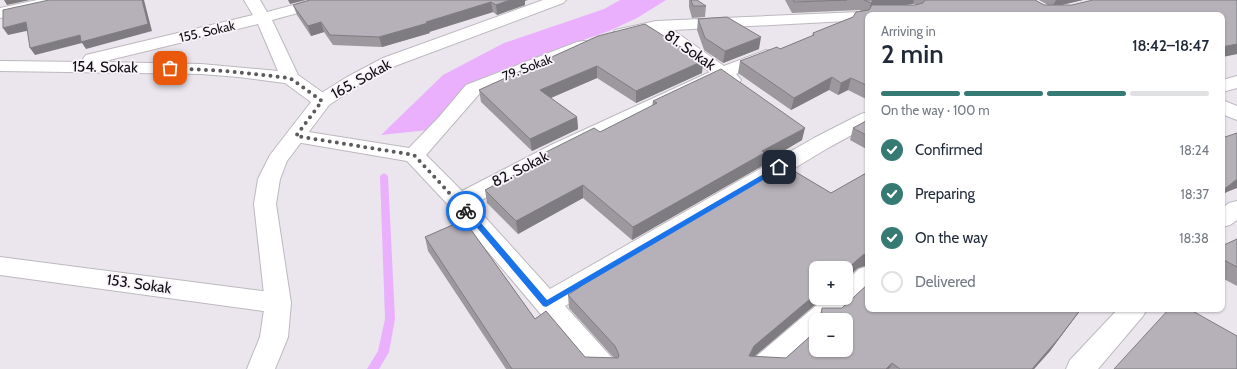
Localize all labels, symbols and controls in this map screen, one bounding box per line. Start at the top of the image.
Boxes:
street label: 155. Sokak [178,17,236,45]
text: Arriving in [881,23,936,39]
street label: 81. Sokak [661,26,719,74]
text: 18:42–18:47 [1132,37,1209,55]
text: 2 min [881,38,944,70]
street label: 79. Sokak [500,50,554,84]
pin [153,51,187,85]
street label: 165. Sokak [328,55,394,103]
street label: 154. Sokak [72,57,138,77]
icon: bag [159,57,181,79]
text: On the way · 100 m [881,102,990,118]
icon: check [881,139,903,161]
text: Confirmed [915,141,983,159]
text: 18:24 [1180,142,1209,158]
street label: 82. Sokak [489,147,552,191]
pin [762,150,796,184]
icon: home [768,156,790,178]
icon: check [881,183,903,205]
text: Preparing [915,185,975,203]
text: 18:37 [1181,186,1209,202]
courier [446,191,486,231]
icon: bike [455,200,477,222]
icon: check [881,227,903,249]
text: On the way [915,229,988,247]
text: 18:38 [1179,230,1209,246]
map controls [809,261,853,357]
button: + [809,261,853,305]
street label: 153. Sokak [105,271,173,297]
text: Delivered [915,273,976,291]
button: − [809,313,853,357]

